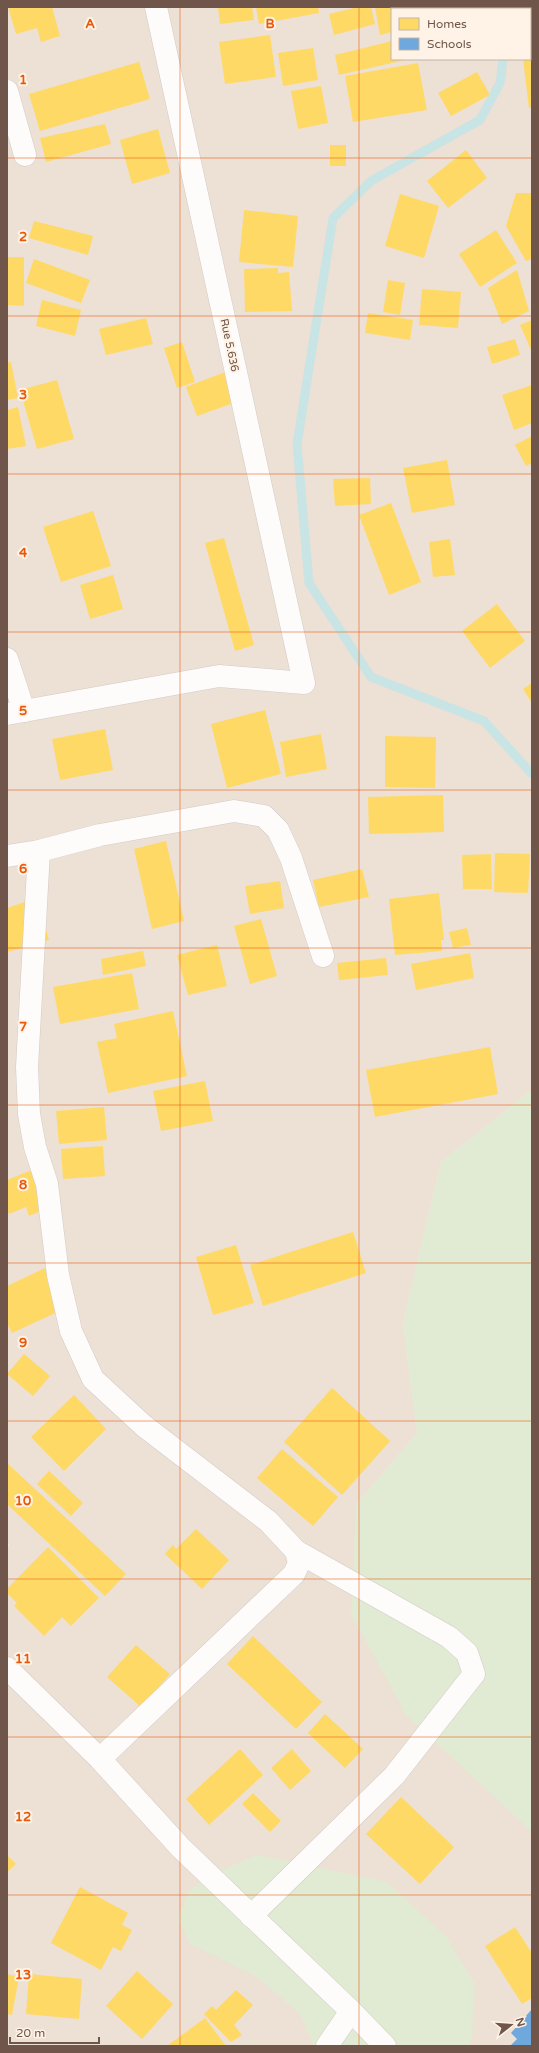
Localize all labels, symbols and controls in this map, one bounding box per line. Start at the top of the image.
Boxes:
legend [391,8,531,60]
text: A [85,16,95,32]
text: B [265,16,275,32]
text: Homes [427,17,467,31]
text: Schools [427,37,472,51]
text: 1 [19,72,27,88]
text: 2 [19,229,27,245]
street label: Rue 5.636 [218,317,242,373]
text: 3 [19,387,27,403]
text: 4 [19,545,28,561]
text: 5 [19,703,27,719]
text: 6 [19,861,27,877]
text: 7 [19,1019,27,1035]
text: 8 [19,1177,27,1193]
text: 9 [19,1335,27,1351]
text: 10 [15,1493,31,1509]
text: 11 [15,1651,31,1667]
text: 12 [15,1809,31,1825]
text: 13 [15,1967,31,1983]
north arrow [491,2005,531,2045]
text: N [513,2016,528,2028]
scale bar [10,2019,99,2045]
text: 20 m [16,2026,45,2040]

